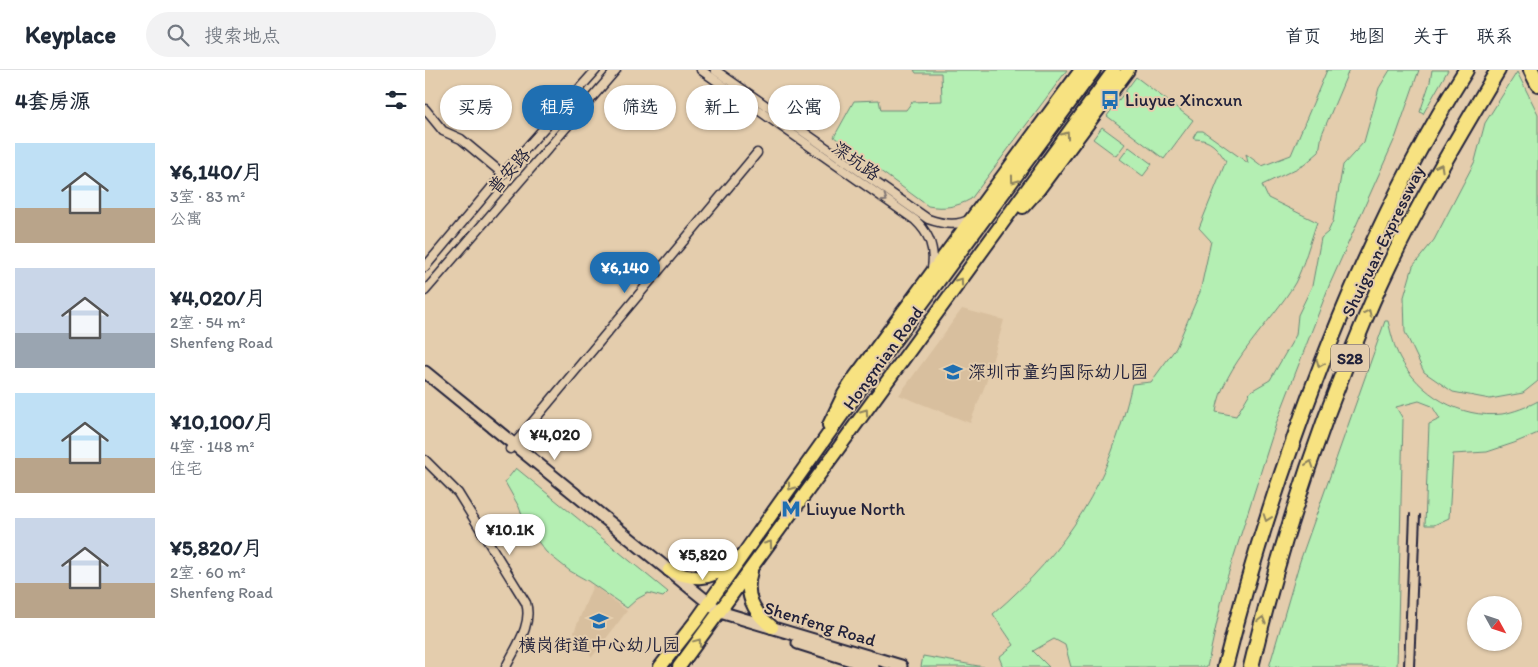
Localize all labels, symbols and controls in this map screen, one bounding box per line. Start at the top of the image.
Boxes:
search box [146,12,496,57]
text: Keyplace [25,20,116,49]
icon: search [164,21,192,49]
text: 搜索地点 [204,24,280,47]
text: 首页 [1285,25,1321,47]
text: 地图 [1349,25,1385,47]
text: 关于 [1413,25,1449,47]
text: 联系 [1477,25,1513,47]
chip: 买房 [440,85,512,130]
chip: 租房 [522,85,594,130]
chip: 筛选 [604,85,676,130]
chip: 新上 [686,85,758,130]
chip: 公寓 [768,85,840,130]
icon: filters [382,86,410,114]
text: 4套房源 [15,88,91,113]
bus stop icon: Liuyue Xincxun [1099,89,1121,111]
place label: Liuyue Xincxun [1125,89,1243,111]
one-way arrow [1060,132,1070,141]
street label: 深坑路 [828,137,884,185]
street label: 普安路 [483,143,535,199]
text: ¥6,140/月 [170,159,263,184]
street label: Shuiguan Expressway [1337,161,1429,320]
icon: home [55,163,115,223]
one-way arrow [1434,163,1444,172]
one-way arrow [1011,174,1019,183]
text: 3室 · 83 m² [170,187,245,206]
one-way arrow [878,193,887,201]
text: 公寓 [170,209,202,228]
pin: ¥6,140 [584,252,666,294]
text: ¥6,140 [601,258,649,277]
one-way arrow [955,278,963,287]
text: ¥4,020/月 [170,285,266,310]
icon: home [55,288,115,348]
street label: Hongmian Road [838,302,928,414]
one-way arrow [1362,309,1372,318]
text: 2室 · 54 m² [170,313,246,332]
text: Shenfeng Road [170,333,273,352]
road number: S28 [1331,344,1369,372]
one-way arrow [1316,360,1326,368]
school or university icon: 深圳市童约国际幼儿园 [942,361,964,383]
place label: 深圳市童约国际幼儿园 [968,361,1148,383]
text: ¥10,100/月 [170,409,275,434]
one-way arrow [859,409,868,418]
icon: home [55,413,115,473]
pin: ¥4,020 [514,418,596,461]
text: ¥4,020 [530,425,580,444]
text: 4室 · 148 m² [170,437,255,456]
text: 住宅 [170,459,202,478]
one-way arrow [1304,461,1314,469]
one-way arrow [787,482,797,491]
metro station icon: Liuyue North [780,498,802,520]
place label: Liuyue North [806,498,905,520]
one-way arrow [1263,513,1273,522]
pin: ¥10.1K [469,514,551,556]
text: ¥10.1K [486,520,534,539]
text: ¥5,820/月 [170,535,263,560]
icon: home [55,538,115,598]
pin: ¥5,820 [662,538,744,581]
one-way arrow [764,541,772,550]
text: ¥5,820 [679,545,727,564]
text: 2室 · 60 m² [170,563,246,582]
text: Shenfeng Road [170,583,273,602]
north arrow [1467,596,1523,651]
map controls [1467,596,1522,651]
street label: Shenfeng Road [761,597,879,652]
school or university icon: 横岗街道中心幼儿园 [588,610,610,632]
one-way arrow [1257,616,1267,624]
place label: 横岗街道中心幼儿园 [518,634,680,656]
one-way arrow [692,638,701,648]

